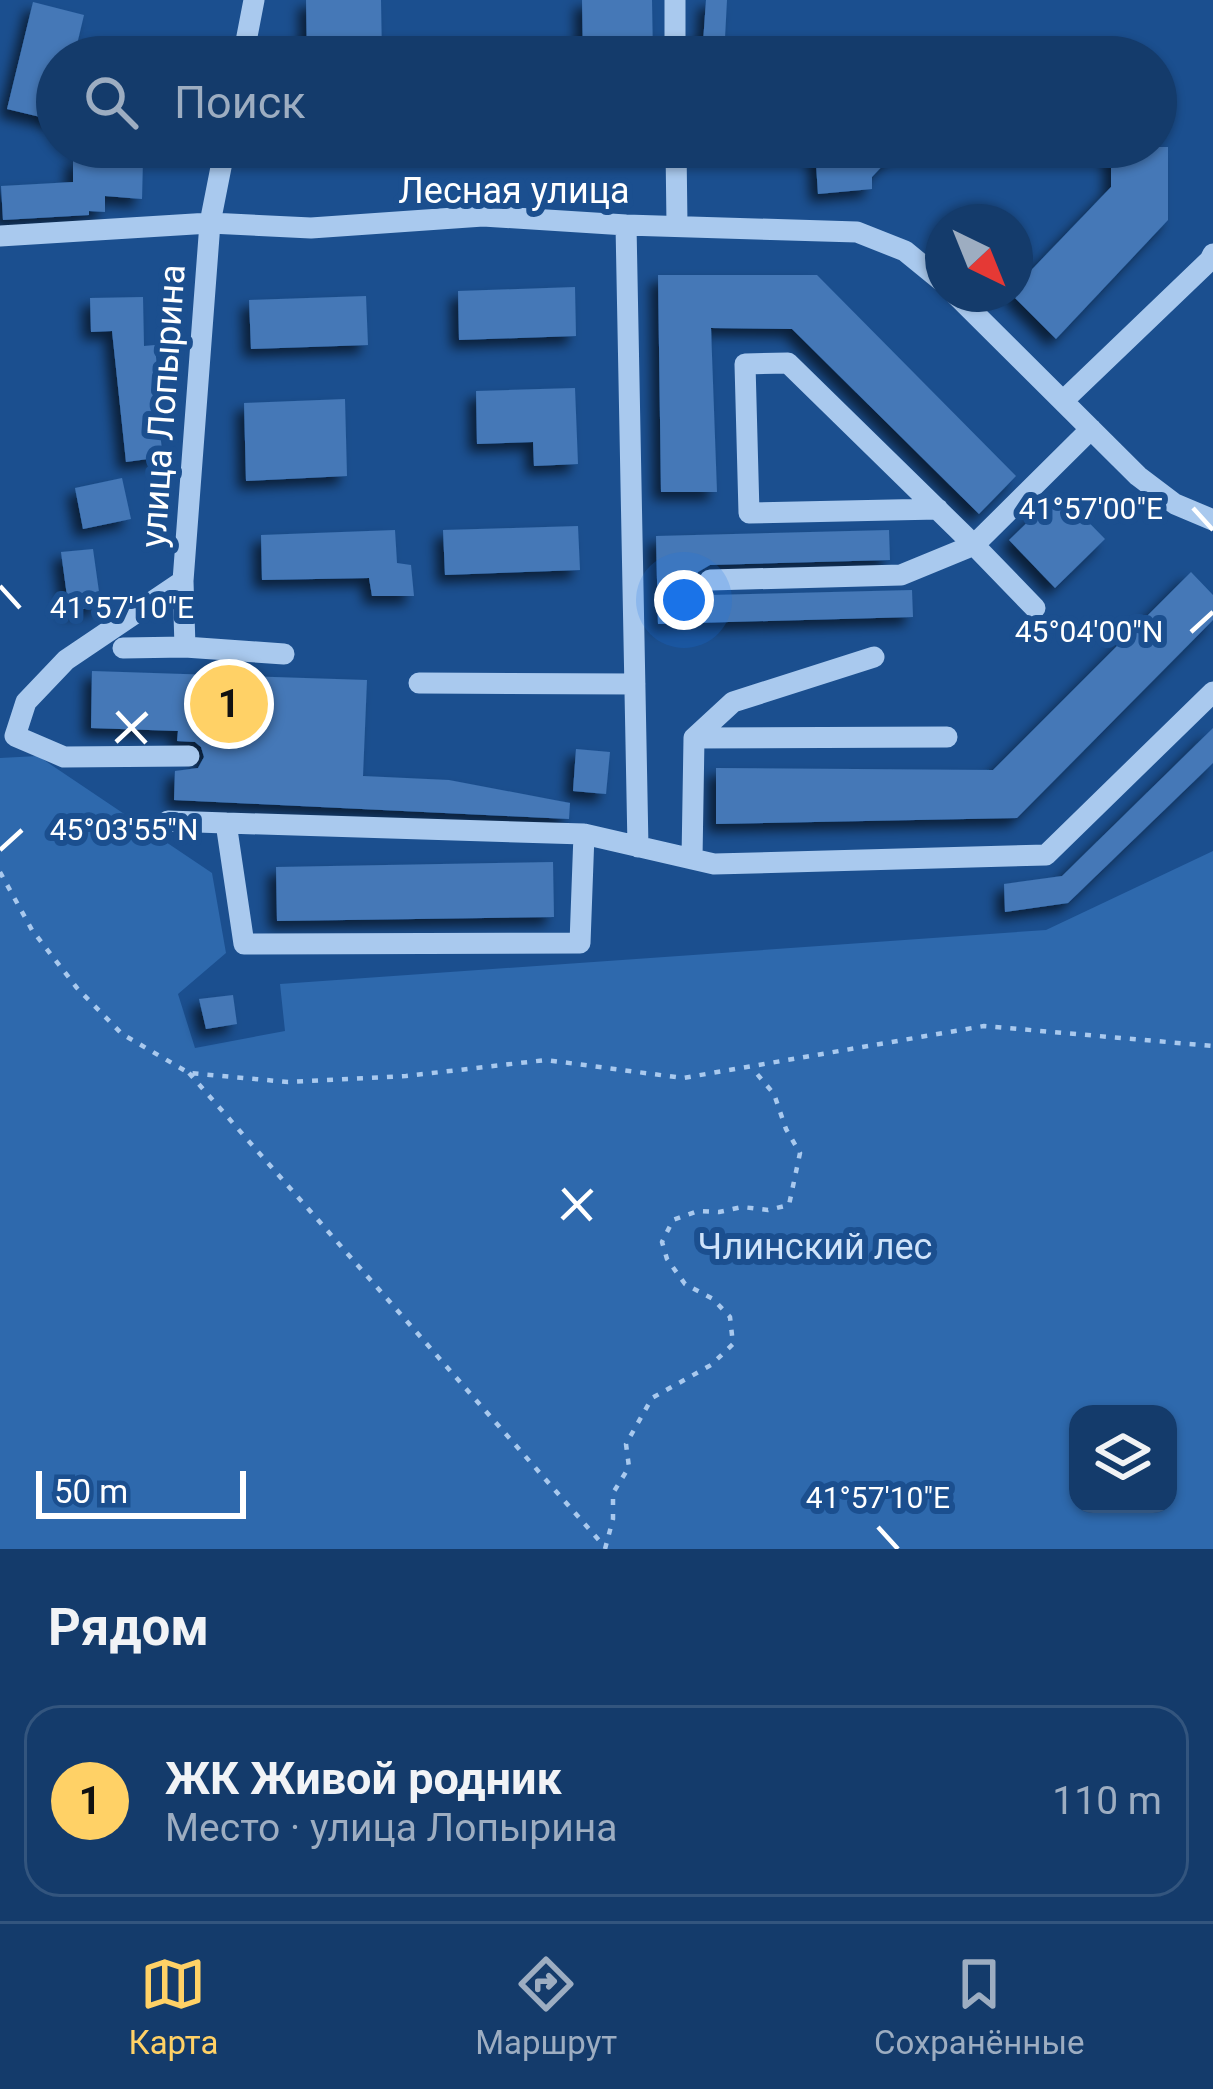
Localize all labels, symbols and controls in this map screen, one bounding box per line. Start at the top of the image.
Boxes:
search box [36,36,1177,168]
icon: search [78,69,144,135]
text: Поиск [174,76,306,129]
street label: Лесная улица [398,170,630,212]
north arrow [925,204,1033,312]
street label: улица Лопырина [132,263,194,549]
text: 41°57'00"E [1019,491,1163,526]
your location [654,570,714,630]
text: 41°57'10"E [50,590,194,625]
text: 45°04'00"N [1015,614,1163,649]
pin: 1 [190,659,268,749]
text: 45°03'55"N [50,812,198,847]
park label: Члинский лес [698,1226,932,1268]
map controls [1069,1405,1177,1513]
button: layers [1069,1405,1177,1513]
scale bar [36,1465,246,1518]
text: 50 m [54,1472,128,1511]
text: 41°57'10"E [806,1480,950,1515]
text: Рядом [48,1598,209,1657]
text: ЖК Живой родник [165,1752,562,1805]
text: 1 [79,1778,101,1824]
text: 110 m [1052,1778,1162,1824]
text: Место · улица Лопырина [165,1805,617,1851]
tab: Карта [128,1951,218,2062]
tab: Маршрут [475,1951,617,2062]
tab: Сохранённые [874,1951,1085,2062]

